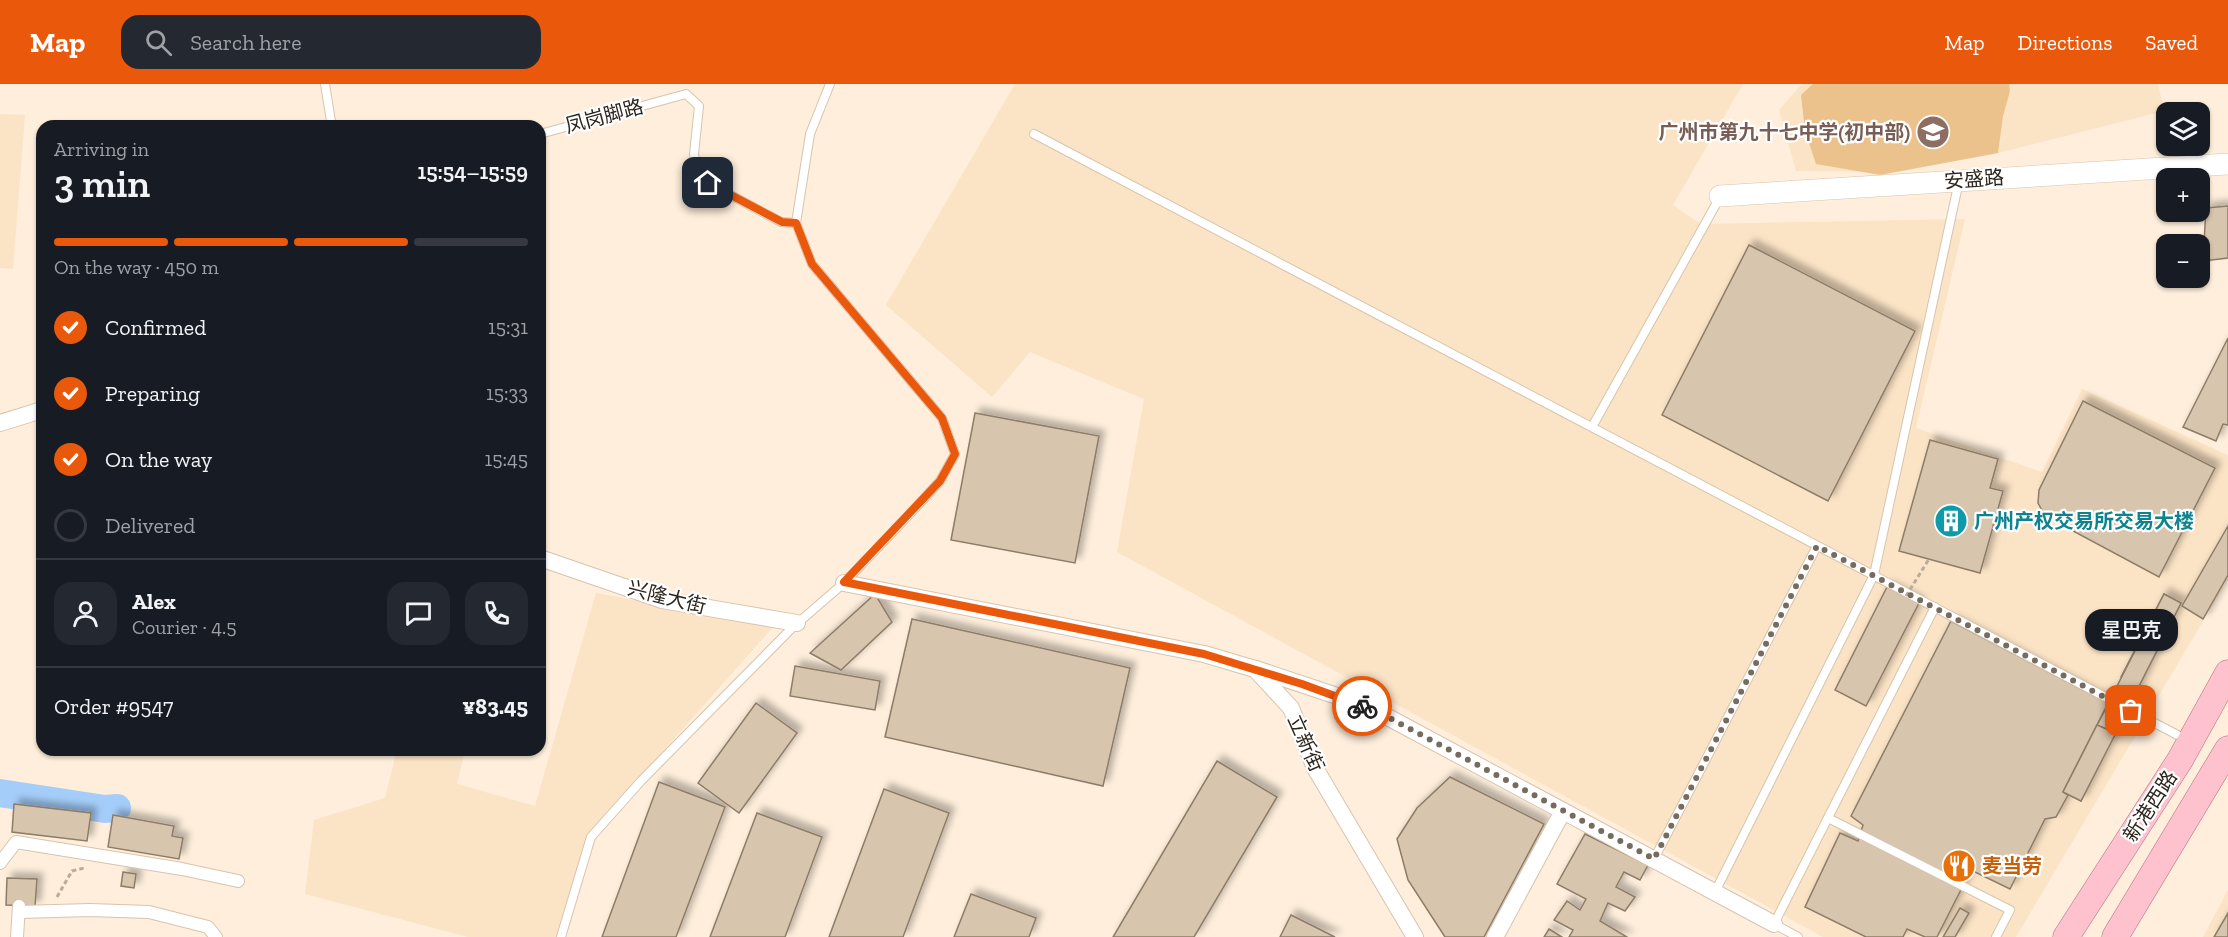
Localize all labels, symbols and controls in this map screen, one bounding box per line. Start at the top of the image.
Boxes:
search box [121,15,541,69]
text: Map [30,26,85,59]
icon: search [142,26,175,59]
text: Search here [190,29,302,56]
text: Map [1945,30,1985,55]
text: Directions [2018,30,2112,55]
text: Saved [2145,30,2198,55]
street label: 凤岗脚路 [562,94,646,138]
map controls [2156,102,2210,288]
button: layers [2156,102,2210,156]
school or university icon: 广州市第九十七中学(初中部) [1915,114,1951,150]
place label: 广州市第九十七中学(初中部) [1658,120,1910,144]
text: Arriving in [54,137,149,161]
pin [682,157,733,208]
text: 15:54–15:59 [417,158,528,185]
text: 3 min [54,160,150,207]
street label: 安盛路 [1943,165,2005,193]
icon: home [691,166,724,199]
button: + [2156,168,2210,222]
button: − [2156,234,2210,288]
text: On the way · 450 m [54,255,219,279]
icon: check [54,311,87,344]
text: Confirmed [105,314,206,341]
text: 15:31 [488,315,528,339]
icon: check [54,377,87,410]
text: Preparing [105,380,200,407]
text: 15:33 [486,381,528,405]
icon: check [54,443,87,476]
text: On the way [105,446,212,473]
text: 15:45 [485,447,528,471]
building icon: 广州产权交易所交易大楼 [1933,503,1969,539]
place label: 广州产权交易所交易大楼 [1974,509,2194,533]
text: Delivered [105,512,195,539]
street label: 兴隆大街 [625,576,709,618]
button: person [54,582,117,645]
button: chat [387,582,450,645]
button: phone [465,582,528,645]
text: Alex [132,588,176,615]
callout: 星巴克 [2084,609,2178,651]
text: Courier · 4.5 [132,615,237,639]
text: 星巴克 [2102,618,2162,642]
courier [1332,676,1392,736]
pin [2105,685,2156,736]
icon: bike [1346,690,1379,723]
text: Order #9547 [54,693,173,720]
text: ¥83.45 [462,693,528,720]
icon: bag [2114,694,2147,727]
street label: 立新街 [1283,711,1329,775]
street label: 新港西路 [2118,766,2182,846]
restaurant icon: 麦当劳 [1941,848,1977,884]
place label: 麦当劳 [1982,854,2042,878]

